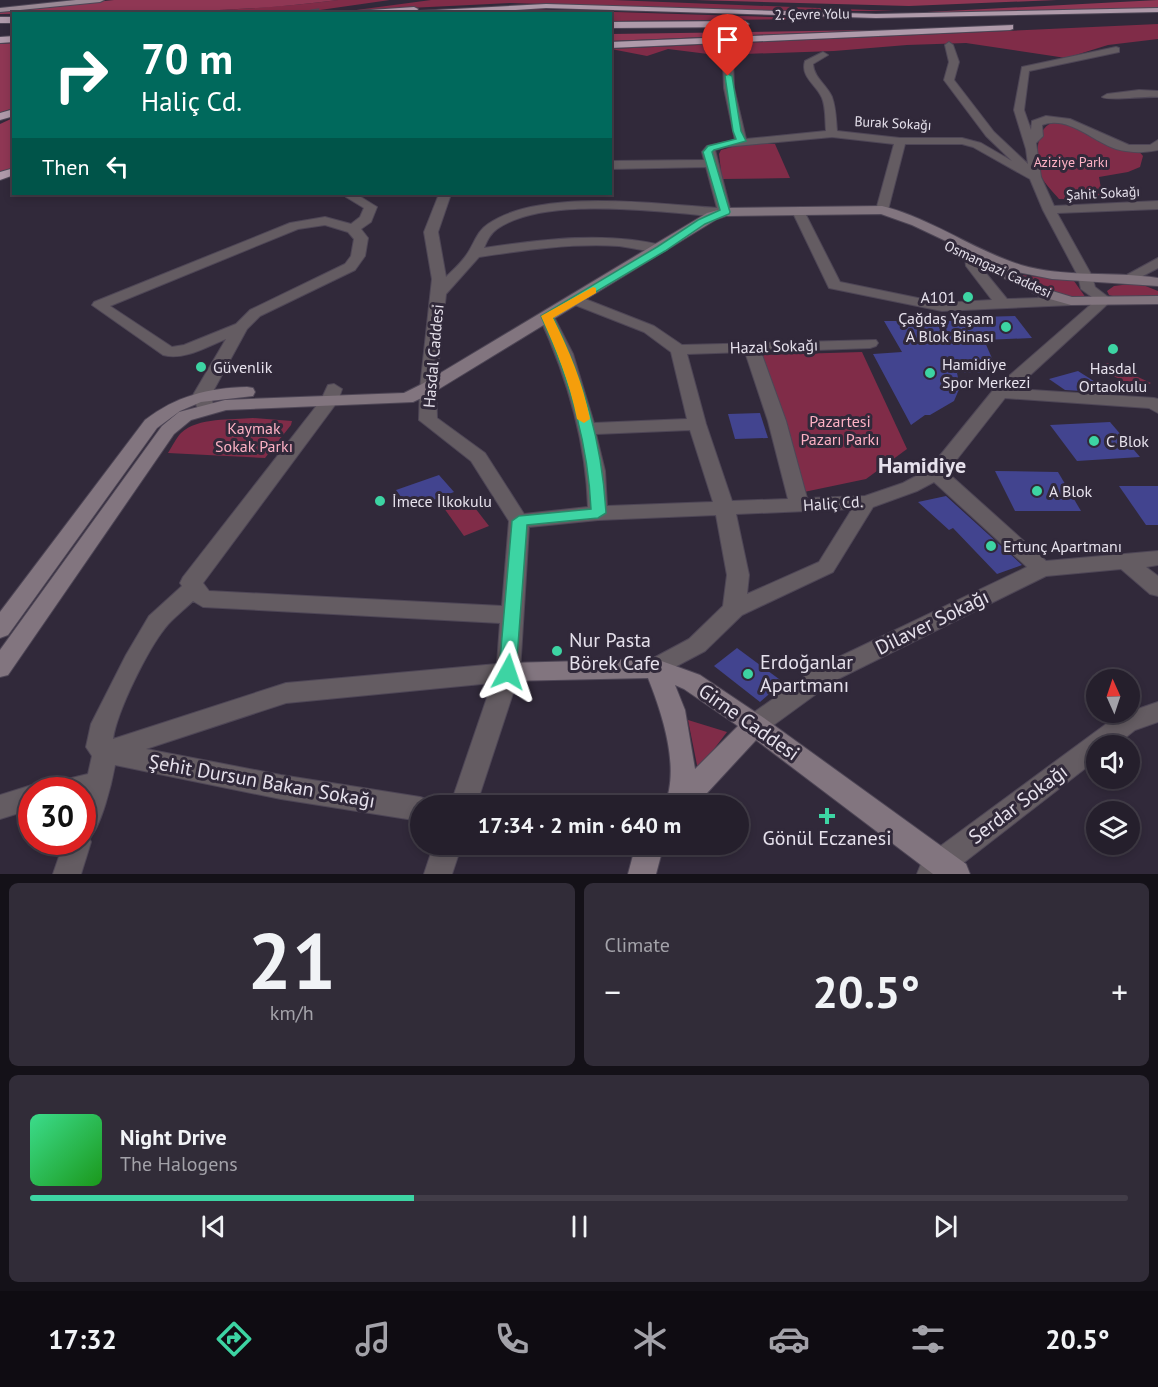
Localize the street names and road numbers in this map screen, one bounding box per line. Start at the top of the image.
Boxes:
street label: 2. Çevre Yolu [774,4,850,24]
street label: Burak Sokağı [854,112,932,134]
street label: Şahit Sokağı [1066,182,1140,204]
street label: Osmangazi Caddesi [942,236,1054,302]
street label: Hasdal Caddesi [419,303,447,409]
street label: Hazal Sokağı [730,334,818,358]
street label: Haliç Cd. [802,491,864,515]
street label: Dilaver Sokağı [871,583,993,661]
street label: Girne Caddesi [693,678,805,766]
street label: Şehit Dursun Bakan Sokağı [147,748,377,814]
street label: Serdar Sokağı [963,758,1073,850]

